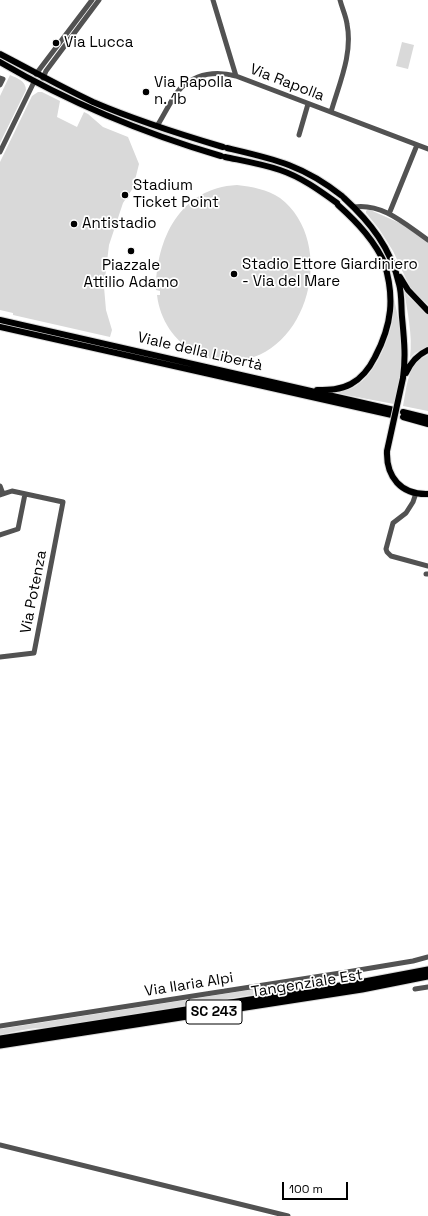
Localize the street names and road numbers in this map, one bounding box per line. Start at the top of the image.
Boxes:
street label: Via Rapolla [247,61,327,105]
street label: Viale della Libertà [136,329,264,375]
street label: Via Potenza [17,549,51,635]
street label: Tangenziale Est [250,966,364,1002]
street label: Via Ilaria Alpi [143,969,235,1001]
road number: SC 243 [186,1000,242,1024]

